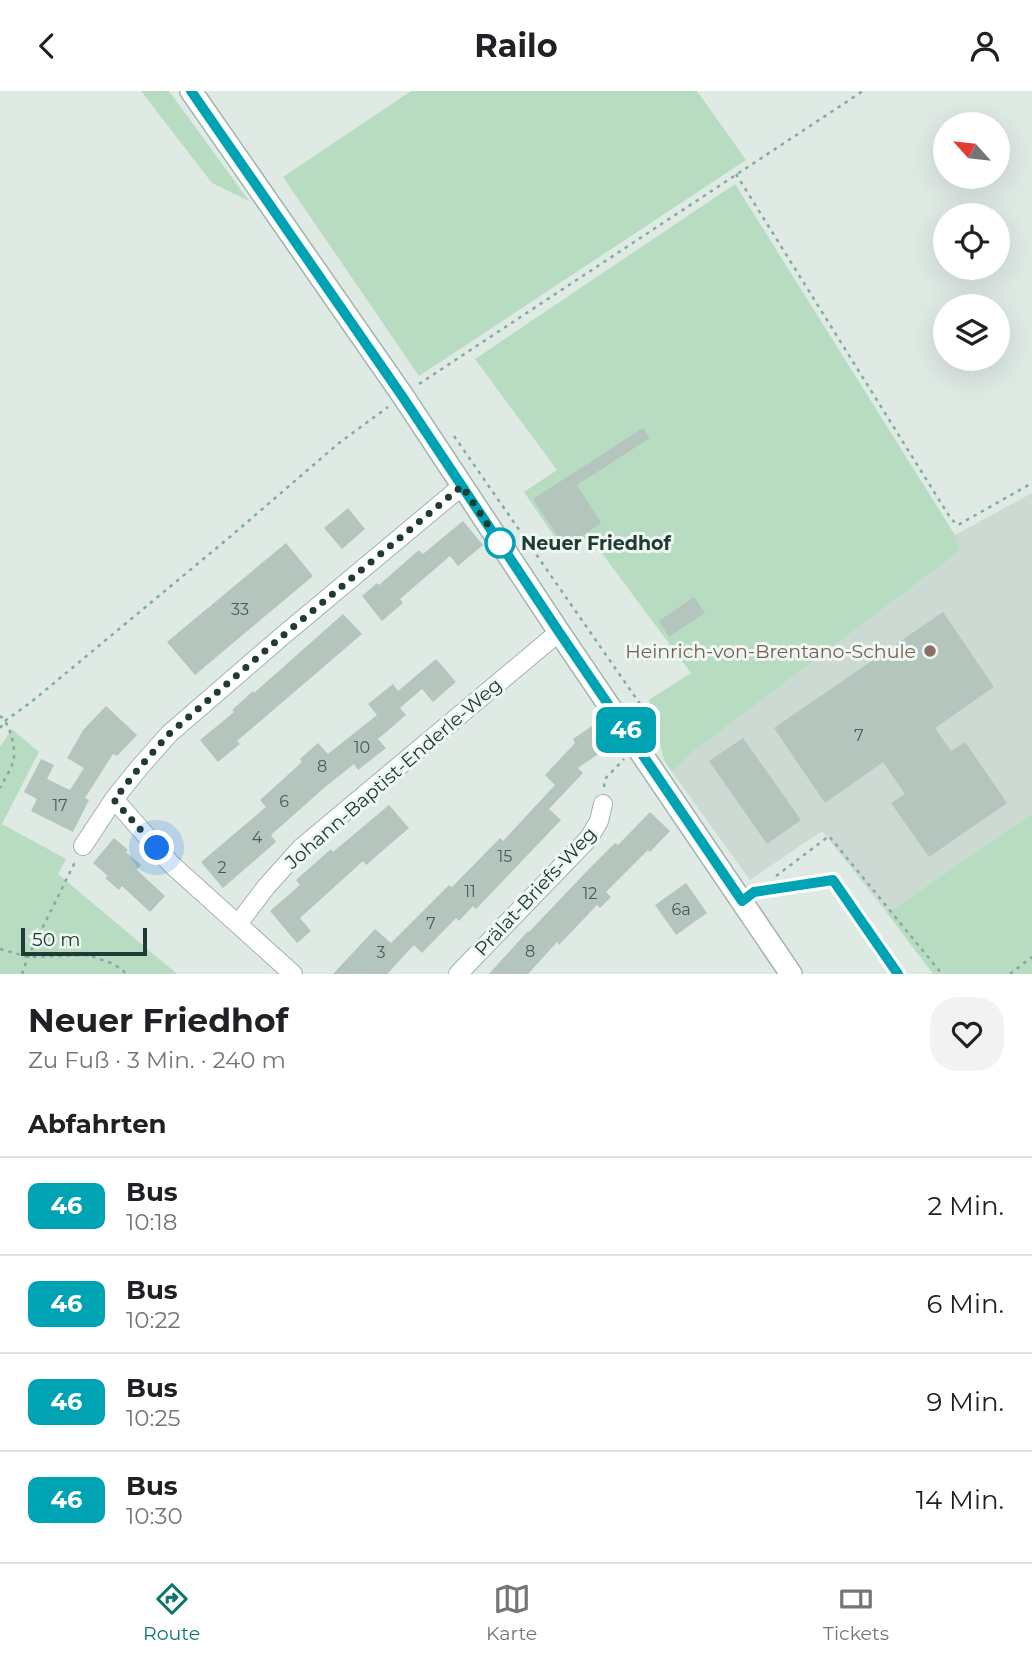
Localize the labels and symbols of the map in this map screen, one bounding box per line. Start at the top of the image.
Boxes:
north arrow [933,112,1010,189]
marker: Neuer Friedhof [485,528,515,558]
place label: Neuer Friedhof [521,532,672,555]
house number: 33 [231,600,249,619]
place label: Heinrich-von-Brentano-Schule [625,640,916,663]
marker: Heinrich-von-Brentano-Schule [922,643,938,659]
street label: Johann-Baptist-Enderle-Weg [280,673,506,874]
line badge: 46 [594,707,658,753]
house number: 7 [854,726,864,745]
house number: 10 [354,738,370,757]
house number: 8 [317,757,327,776]
house number: 6 [279,792,289,811]
house number: 17 [52,796,68,815]
street label: Prälat-Briefs-Weg [470,822,601,961]
house number: 4 [252,828,263,847]
your location [139,830,174,865]
house number: 15 [498,847,512,866]
house number: 2 [217,858,227,877]
house number: 11 [464,882,476,901]
house number: 12 [583,884,597,903]
house number: 6a [671,900,691,919]
house number: 7 [426,914,436,933]
scale bar [21,925,147,957]
house number: 8 [525,942,535,961]
house number: 3 [376,943,386,962]

